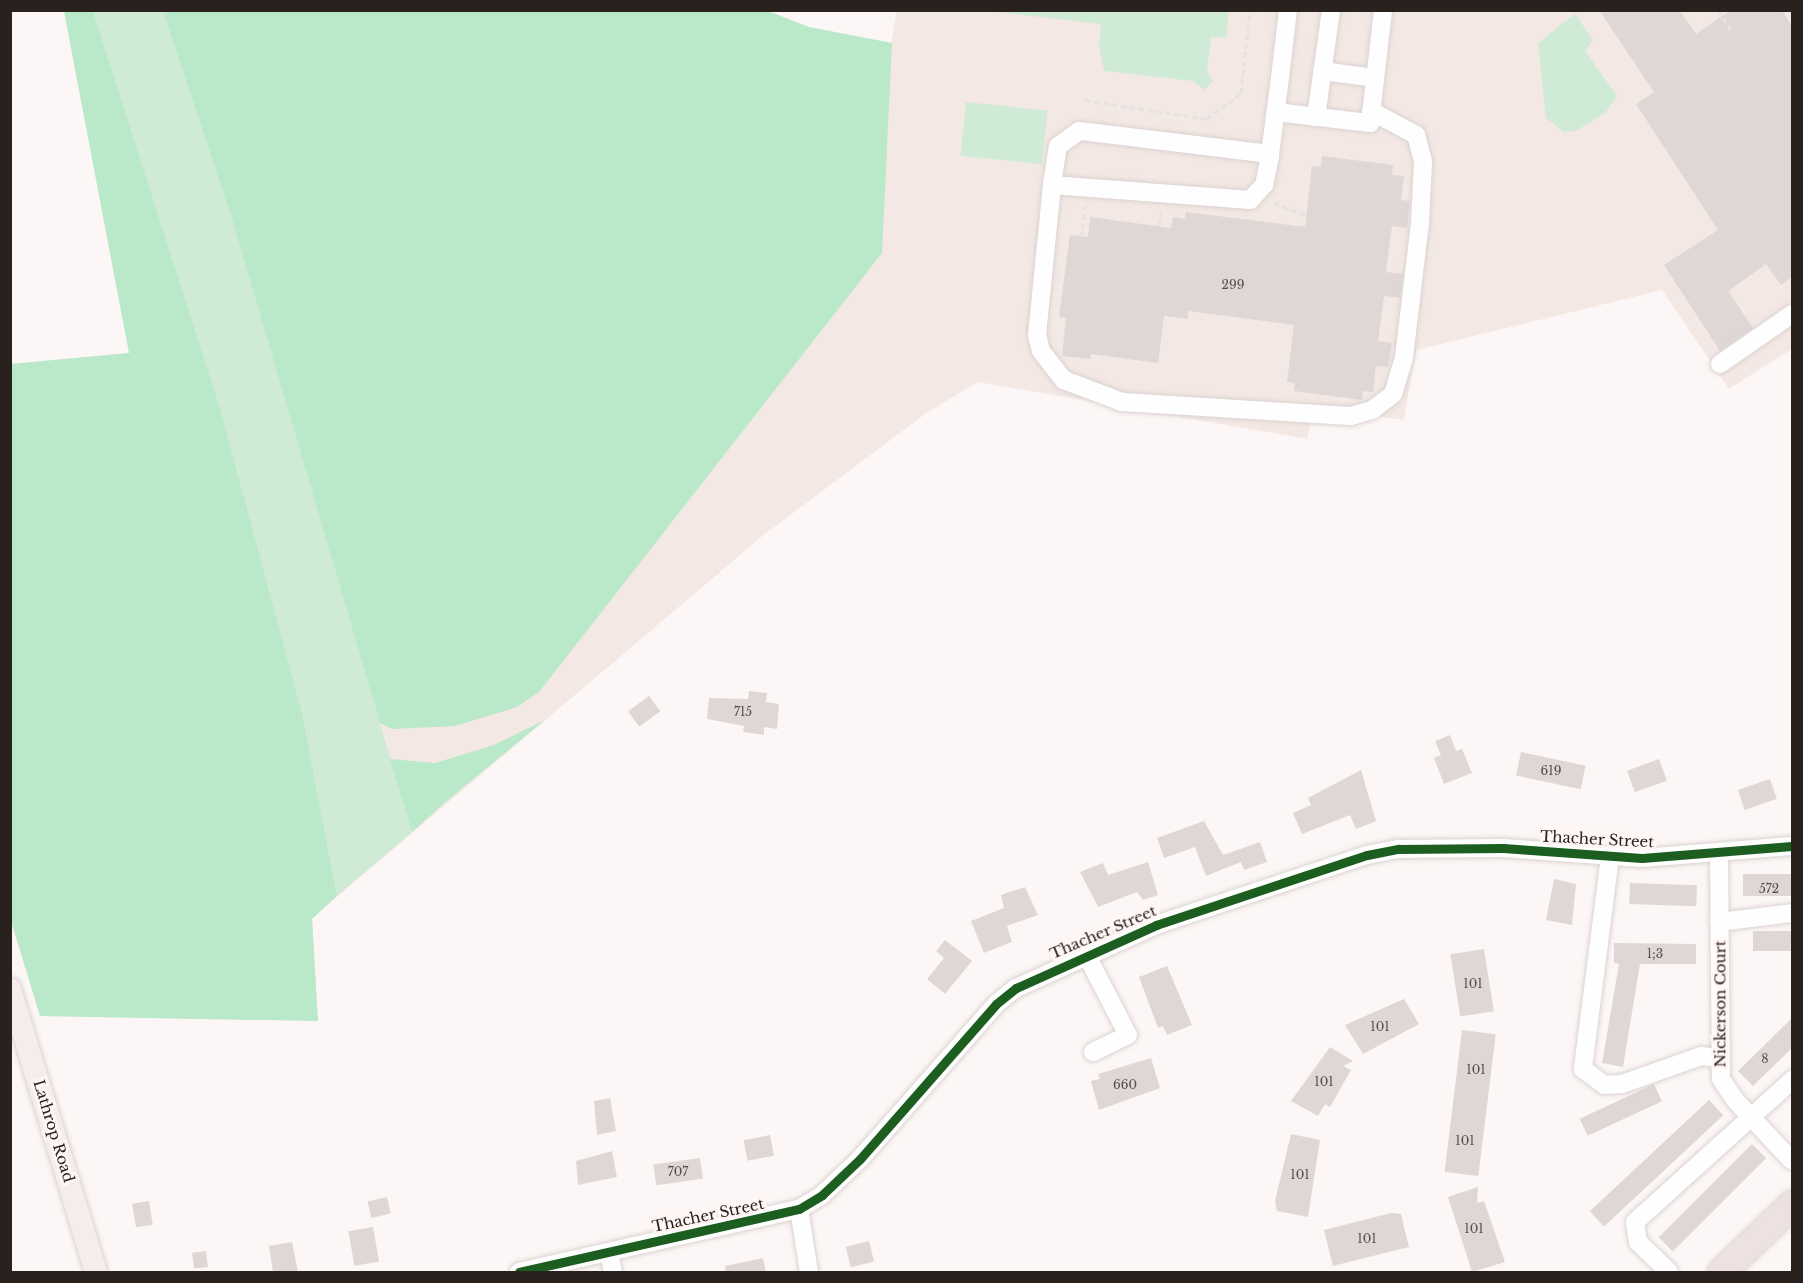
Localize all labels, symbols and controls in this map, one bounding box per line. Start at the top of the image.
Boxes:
house number: 299 [1222,278,1244,292]
house number: 715 [734,705,752,719]
house number: 619 [1541,764,1561,778]
street label: Thacher Street [1540,827,1654,851]
house number: 572 [1759,882,1779,896]
street label: Thacher Street [1047,901,1159,963]
street label: Nickerson Court [1711,941,1729,1067]
house number: 1;3 [1647,947,1663,961]
house number: 101 [1463,977,1483,991]
house number: 101 [1370,1020,1390,1034]
house number: 8 [1761,1052,1769,1066]
house number: 101 [1466,1063,1486,1077]
house number: 101 [1314,1075,1334,1089]
street label: Lathrop Road [30,1077,78,1185]
house number: 660 [1113,1078,1137,1092]
house number: 101 [1455,1134,1475,1148]
house number: 707 [668,1165,688,1179]
house number: 101 [1290,1168,1310,1182]
street label: Thacher Street [650,1194,766,1236]
house number: 101 [1464,1222,1484,1236]
house number: 101 [1357,1232,1377,1246]

